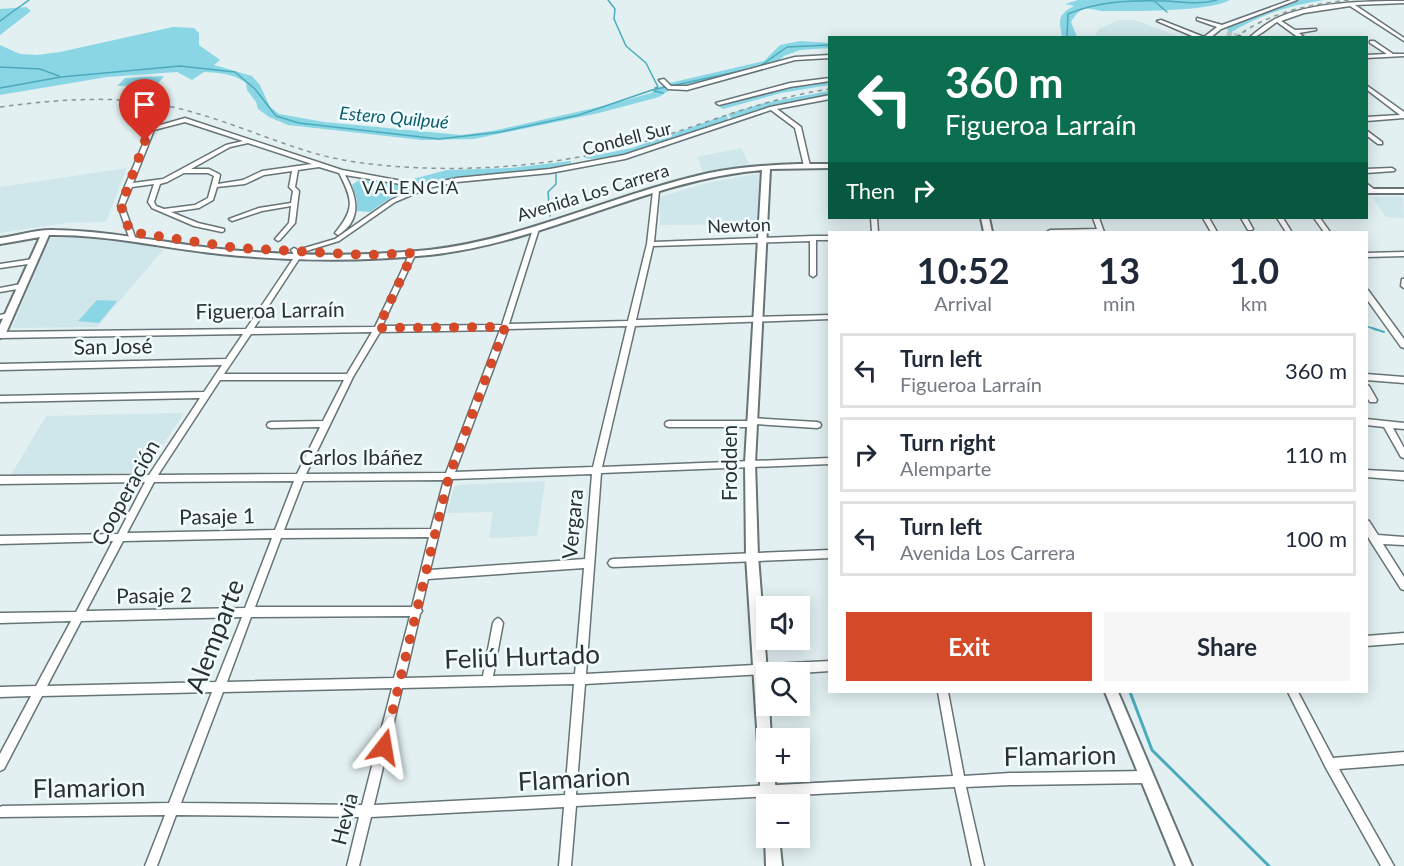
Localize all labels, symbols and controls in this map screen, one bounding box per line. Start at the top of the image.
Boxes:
text: 360 m [945,57,1063,107]
icon: left [846,60,924,138]
pin [119,79,170,141]
icon: arrive [128,88,161,121]
water label: Estero Quilpué [339,101,450,133]
text: Figueroa Larraín [945,108,1137,141]
street label: Condell Sur [580,116,674,160]
street label: Avenida Los Carrera [514,158,671,226]
icon: right [907,174,940,207]
district label: VALENCIA [362,176,460,198]
text: Then [846,177,895,204]
street label: Newton [707,213,771,237]
text: 10:52 [917,248,1010,292]
text: 13 [1098,248,1140,292]
text: 1.0 [1229,248,1279,292]
text: Arrival [934,291,992,315]
text: min [1103,291,1135,315]
text: km [1241,291,1267,315]
street label: Figueroa Larraín [195,296,345,323]
street label: San José [73,332,153,359]
text: Turn left [900,345,982,372]
icon: left [849,354,882,387]
text: 360 m [1285,357,1347,384]
text: Figueroa Larraín [900,372,1042,396]
street label: Frodden [716,425,741,501]
text: Turn right [900,429,995,456]
street label: Cooperación [85,435,164,550]
icon: right [849,438,882,471]
text: 110 m [1285,441,1347,468]
street label: Carlos Ibáñez [299,444,423,469]
text: Alemparte [900,456,991,480]
street label: Vergara [556,488,587,560]
street label: Pasaje 1 [179,502,255,529]
text: Turn left [900,513,982,540]
icon: left [849,522,882,555]
text: 100 m [1285,525,1347,552]
text: Avenida Los Carrera [900,540,1075,564]
street label: Alemparte [178,574,250,697]
street label: Pasaje 2 [116,581,192,608]
map controls [756,596,810,848]
button: sound [756,596,810,650]
button: Exit [846,612,1092,681]
button: Share [1104,612,1350,681]
street label: Feliú Hurtado [443,637,600,675]
button: search [756,662,810,716]
position arrow [352,715,416,779]
button: + [756,728,810,782]
street label: Flamarion [1003,738,1117,772]
street label: Flamarion [517,759,631,797]
street label: Flamarion [32,770,146,804]
street label: Hevia [325,790,362,847]
button: − [756,794,810,848]

